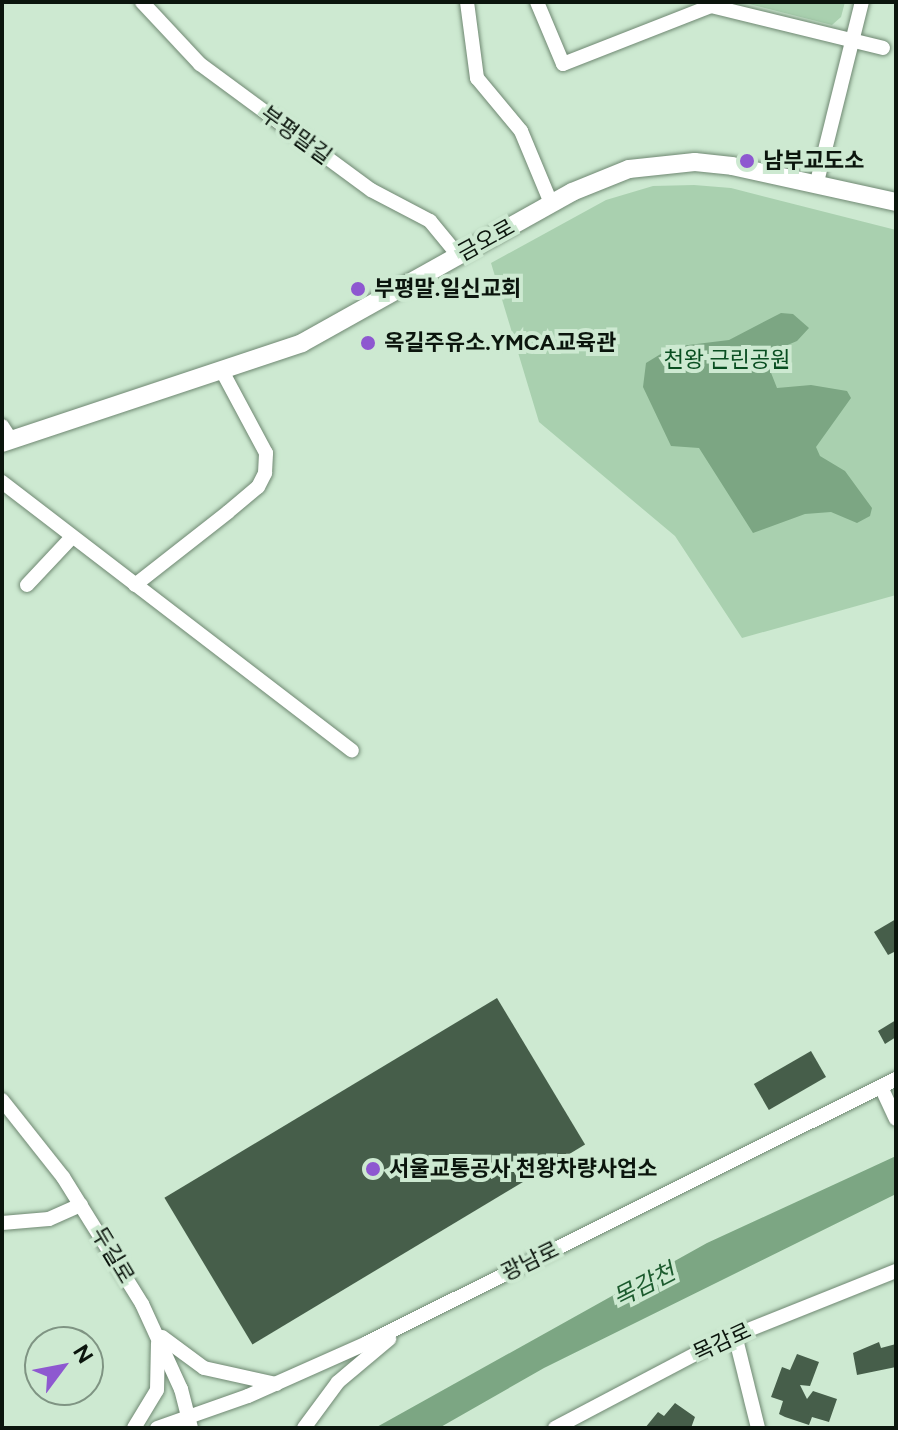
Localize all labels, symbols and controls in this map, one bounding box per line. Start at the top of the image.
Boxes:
street label: 부평말길 [255,101,337,169]
place label: 남부교도소 [763,148,864,174]
marker: 남부교도소 [738,152,756,170]
street label: 금오로 [453,214,519,266]
place label: 부평말.일신교회 [374,276,521,302]
marker: 부평말.일신교회 [349,280,367,298]
place label: 옥길주유소.YMCA교육관 [384,330,616,356]
marker: 옥길주유소.YMCA교육관 [359,334,377,352]
park label: 천왕 근린공원 [664,347,790,373]
place label: 서울교통공사 천왕차량사업소 [389,1156,657,1182]
marker: 서울교통공사 천왕차량사업소 [364,1160,382,1178]
street label: 두길로 [86,1222,140,1288]
street label: 광남로 [497,1236,563,1286]
water label: 목감천 [608,1257,680,1313]
street label: 목감로 [689,1317,755,1367]
north arrow [24,1326,104,1406]
text: N [67,1340,99,1368]

